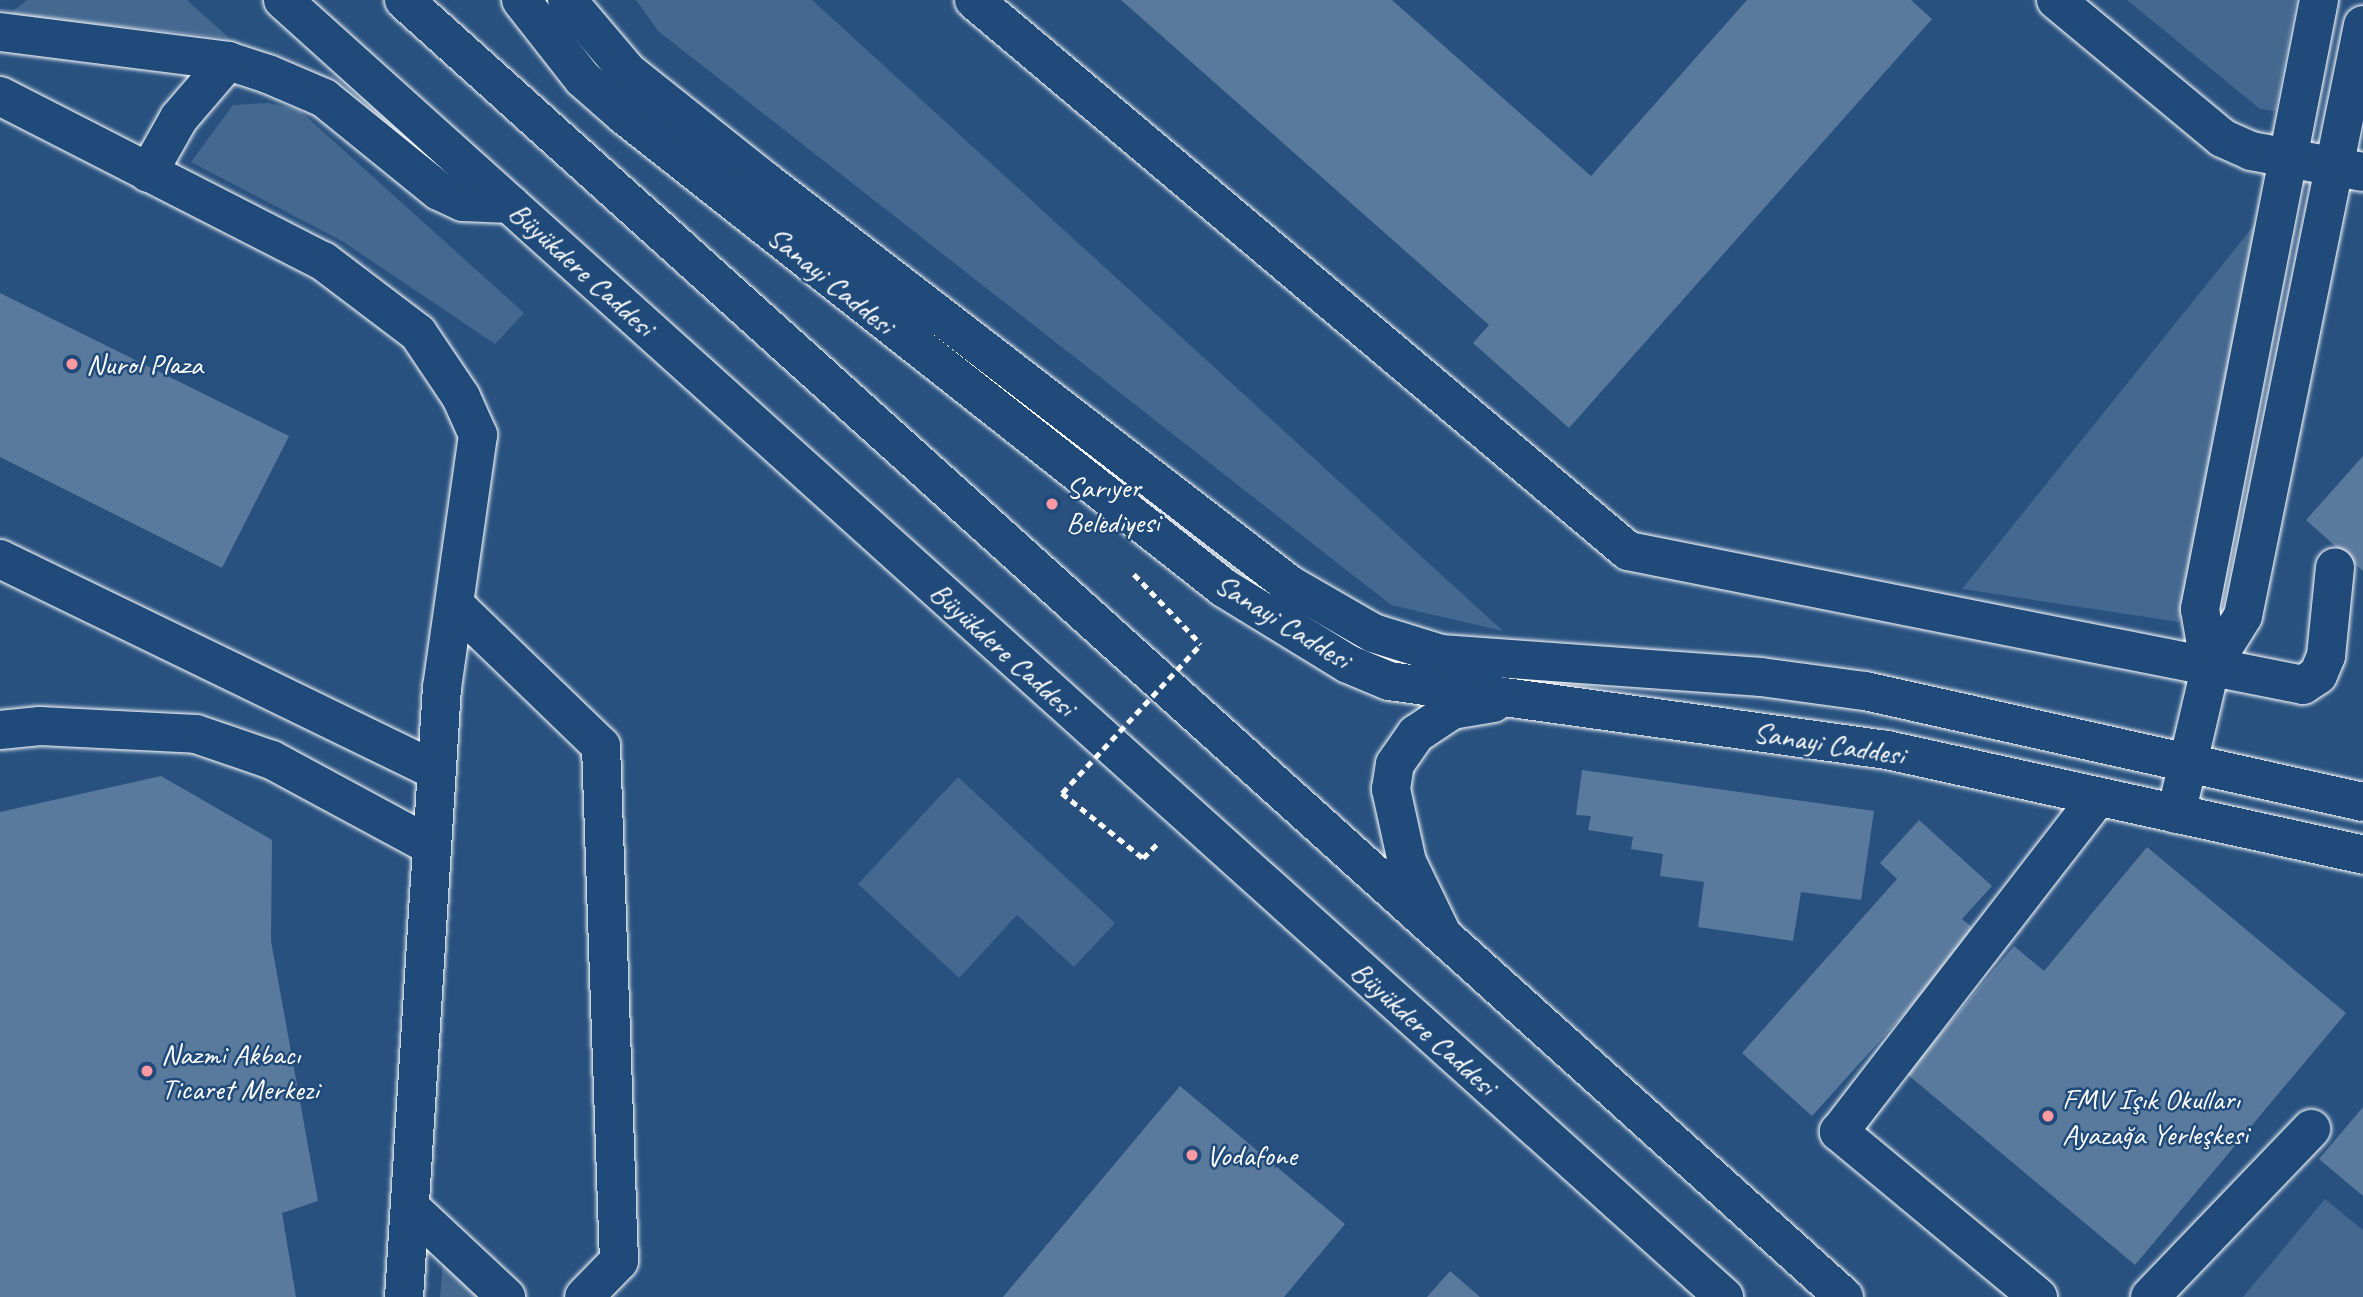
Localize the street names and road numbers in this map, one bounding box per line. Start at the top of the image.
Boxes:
street label: Büyükdere Caddesi [501,194,663,344]
street label: Sanayi Caddesi [760,218,902,342]
street label: Sanayi Caddesi [1209,565,1357,677]
street label: Büyükdere Caddesi [922,574,1084,724]
street label: Sanayi Caddesi [1751,713,1907,773]
street label: Büyükdere Caddesi [1343,953,1505,1103]

